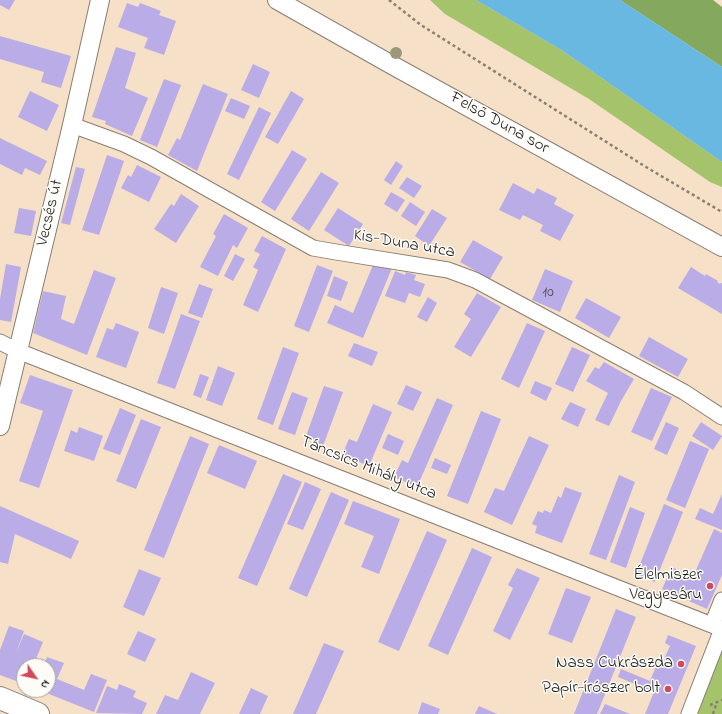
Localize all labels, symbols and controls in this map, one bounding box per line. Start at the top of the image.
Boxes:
street label: Felső Duna sor [446,88,552,160]
street label: Vecsés út [33,178,69,248]
street label: Kis-Duna utca [352,226,456,264]
house number: 10 [542,285,554,303]
street label: Táncsics Mihály utca [297,432,439,506]
place label: Élelmiszer Vegyesáru [629,566,702,606]
marker: Élelmiszer Vegyesáru [705,581,715,591]
place label: Nass Cukrászda [556,654,673,674]
north arrow [16,658,56,698]
marker: Nass Cukrászda [676,659,686,669]
text: N [36,677,54,692]
place label: Papír-írószer bolt [542,679,660,699]
marker: Papír-írószer bolt [663,684,673,694]

